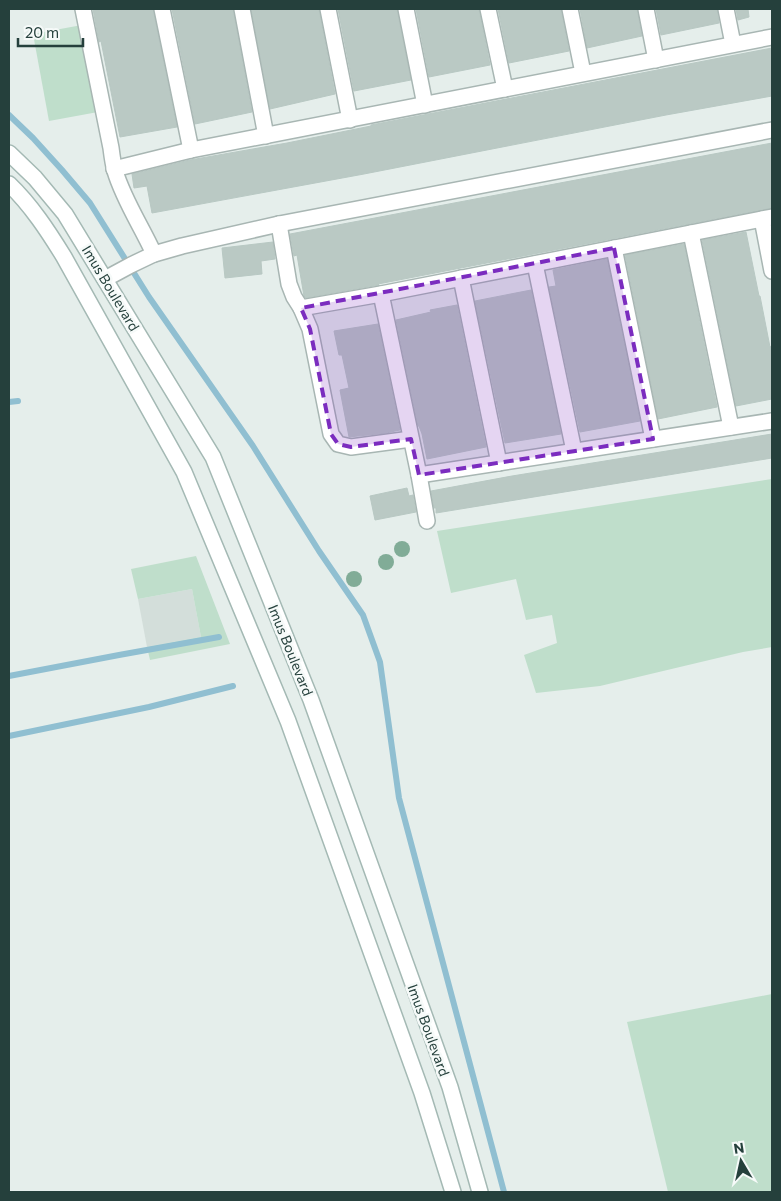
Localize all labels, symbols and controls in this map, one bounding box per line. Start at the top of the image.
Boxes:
scale bar [18,15,82,47]
text: 20 m [25,23,59,41]
street label: Imus Boulevard [79,242,143,334]
street label: Imus Boulevard [265,602,317,698]
street label: Imus Boulevard [404,982,454,1078]
north arrow [716,1136,766,1186]
text: N [732,1138,745,1157]

